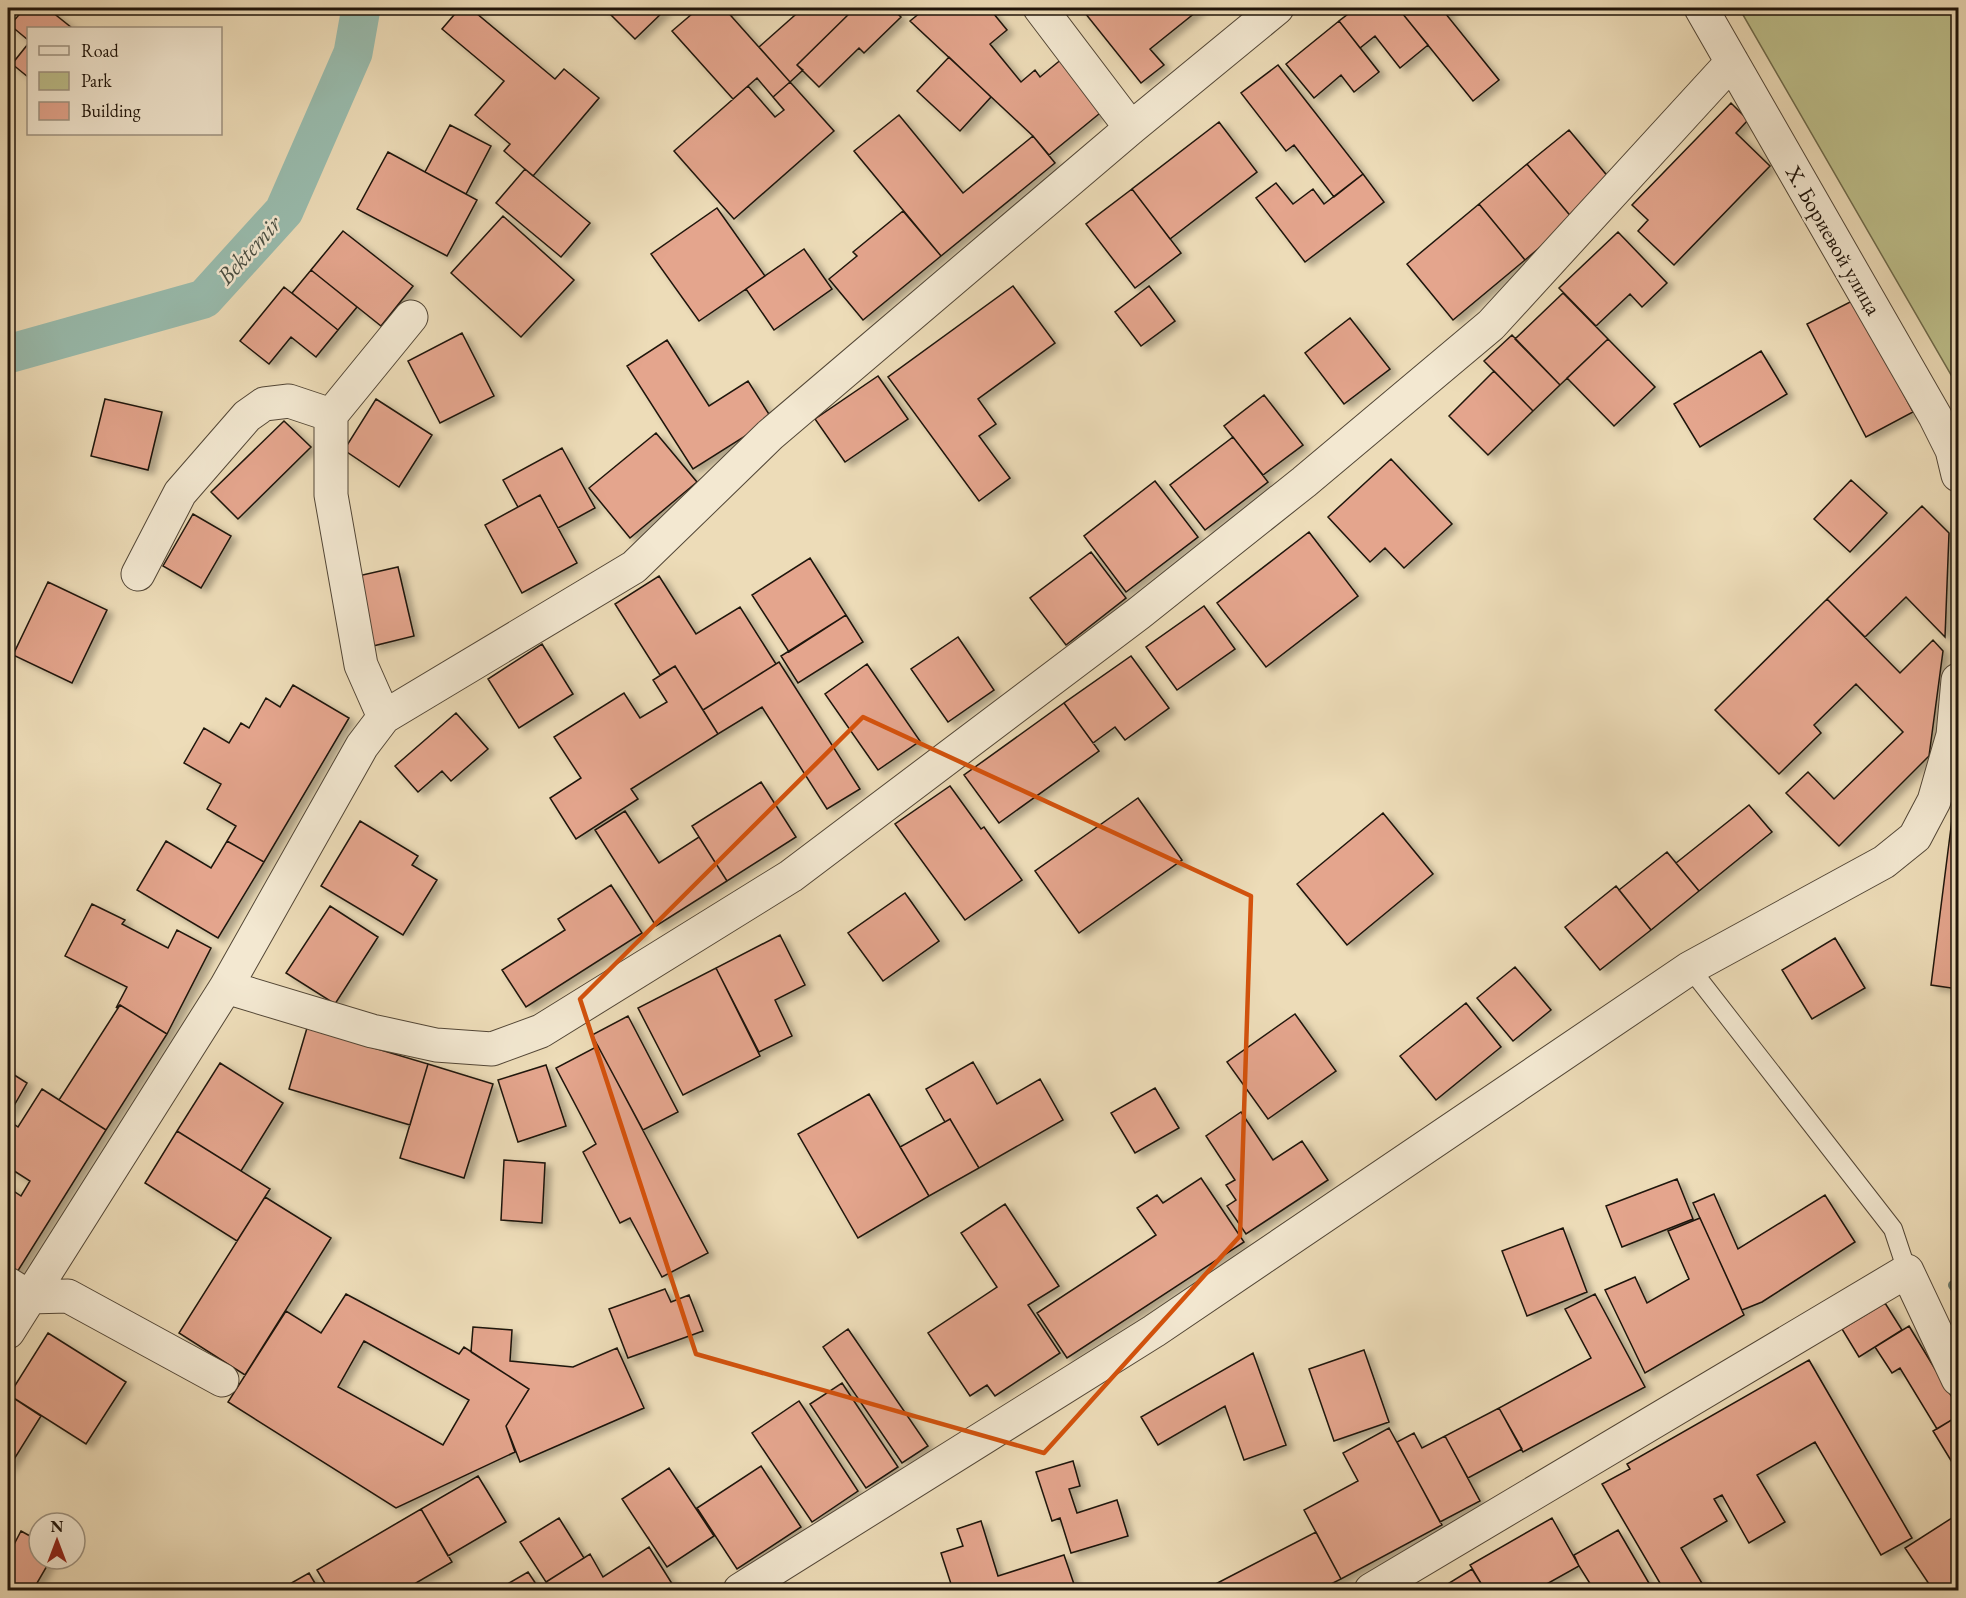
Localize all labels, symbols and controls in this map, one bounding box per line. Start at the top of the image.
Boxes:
legend [27,27,222,135]
text: Road [81,39,120,62]
text: Park [81,69,112,92]
text: Building [81,99,141,122]
street label: Х. Бориевой улица [1778,159,1888,320]
water label: Bektemir [209,207,289,291]
north arrow [27,1511,87,1571]
text: N [51,1516,64,1537]

